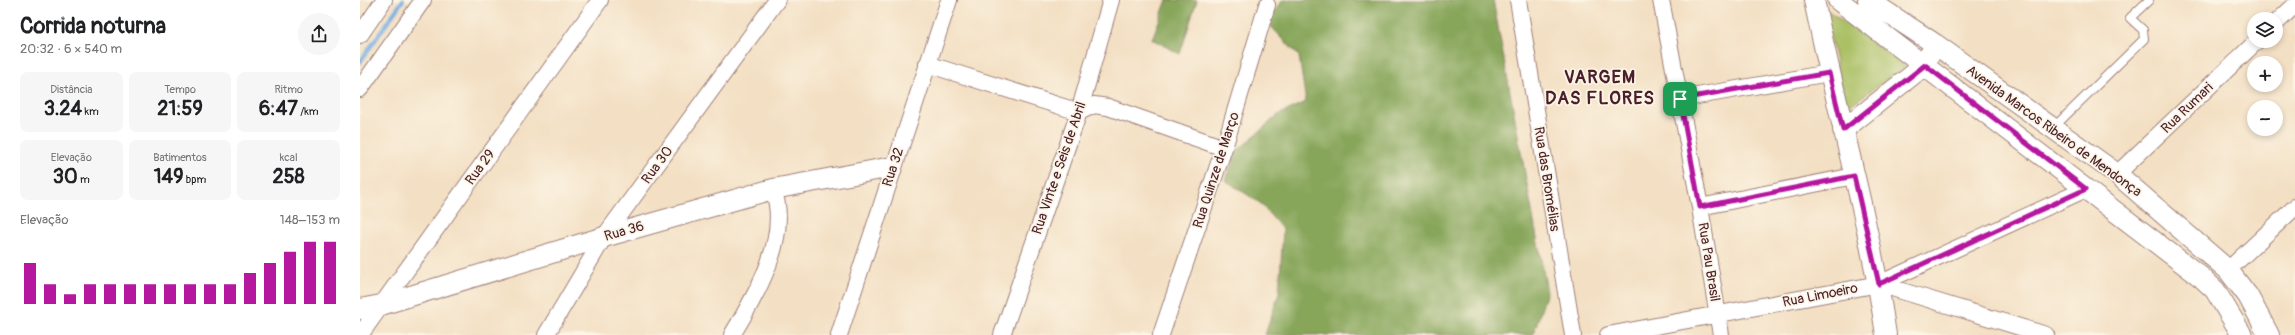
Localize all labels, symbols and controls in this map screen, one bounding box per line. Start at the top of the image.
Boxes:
text: Corrida noturna [20,12,166,40]
map controls [2247,12,2283,136]
button: layers [2247,12,2283,48]
button: share [298,13,340,55]
text: 20:32 · 6 × 540 m [20,41,122,57]
button: + [2247,56,2283,92]
street label: Avenida Marcos Ribeiro de Mendonça [1963,62,2145,200]
district label: VARGEM DAS FLORES [1545,66,1655,110]
street label: Rua Rumari [2157,79,2217,137]
pin [1663,82,1697,116]
text: Distância [50,83,92,96]
text: Tempo [164,83,196,96]
text: Ritmo [274,83,303,96]
icon: arrive [1669,88,1691,110]
text: 3.24 [44,96,82,121]
text: 21:59 [157,96,203,121]
text: 6:47 [259,96,298,121]
street label: Rua Vinte e Seis de Abril [1028,99,1090,237]
button: − [2247,100,2283,136]
text: km [82,105,99,118]
text: /km [298,105,319,118]
street label: Rua Quinze de Março [1189,109,1243,230]
street label: Rua das Bromélias [1530,126,1564,233]
street label: Rua 30 [638,143,676,187]
street label: Rua 32 [879,145,907,189]
street label: Rua 29 [461,146,499,188]
text: Elevação [51,151,92,164]
text: Batimentos [153,151,207,164]
text: kcal [280,151,298,164]
text: 30 [53,164,78,189]
text: 149 [154,164,183,189]
text: 258 [273,164,305,189]
text: m [78,173,90,186]
text: bpm [183,173,206,186]
text: Elevação [20,212,69,228]
text: 148–153 m [279,212,340,228]
street label: Rua 36 [602,217,646,245]
street label: Rua Pau Brasil [1694,221,1724,303]
street label: Rua Limoeiro [1781,279,1860,311]

